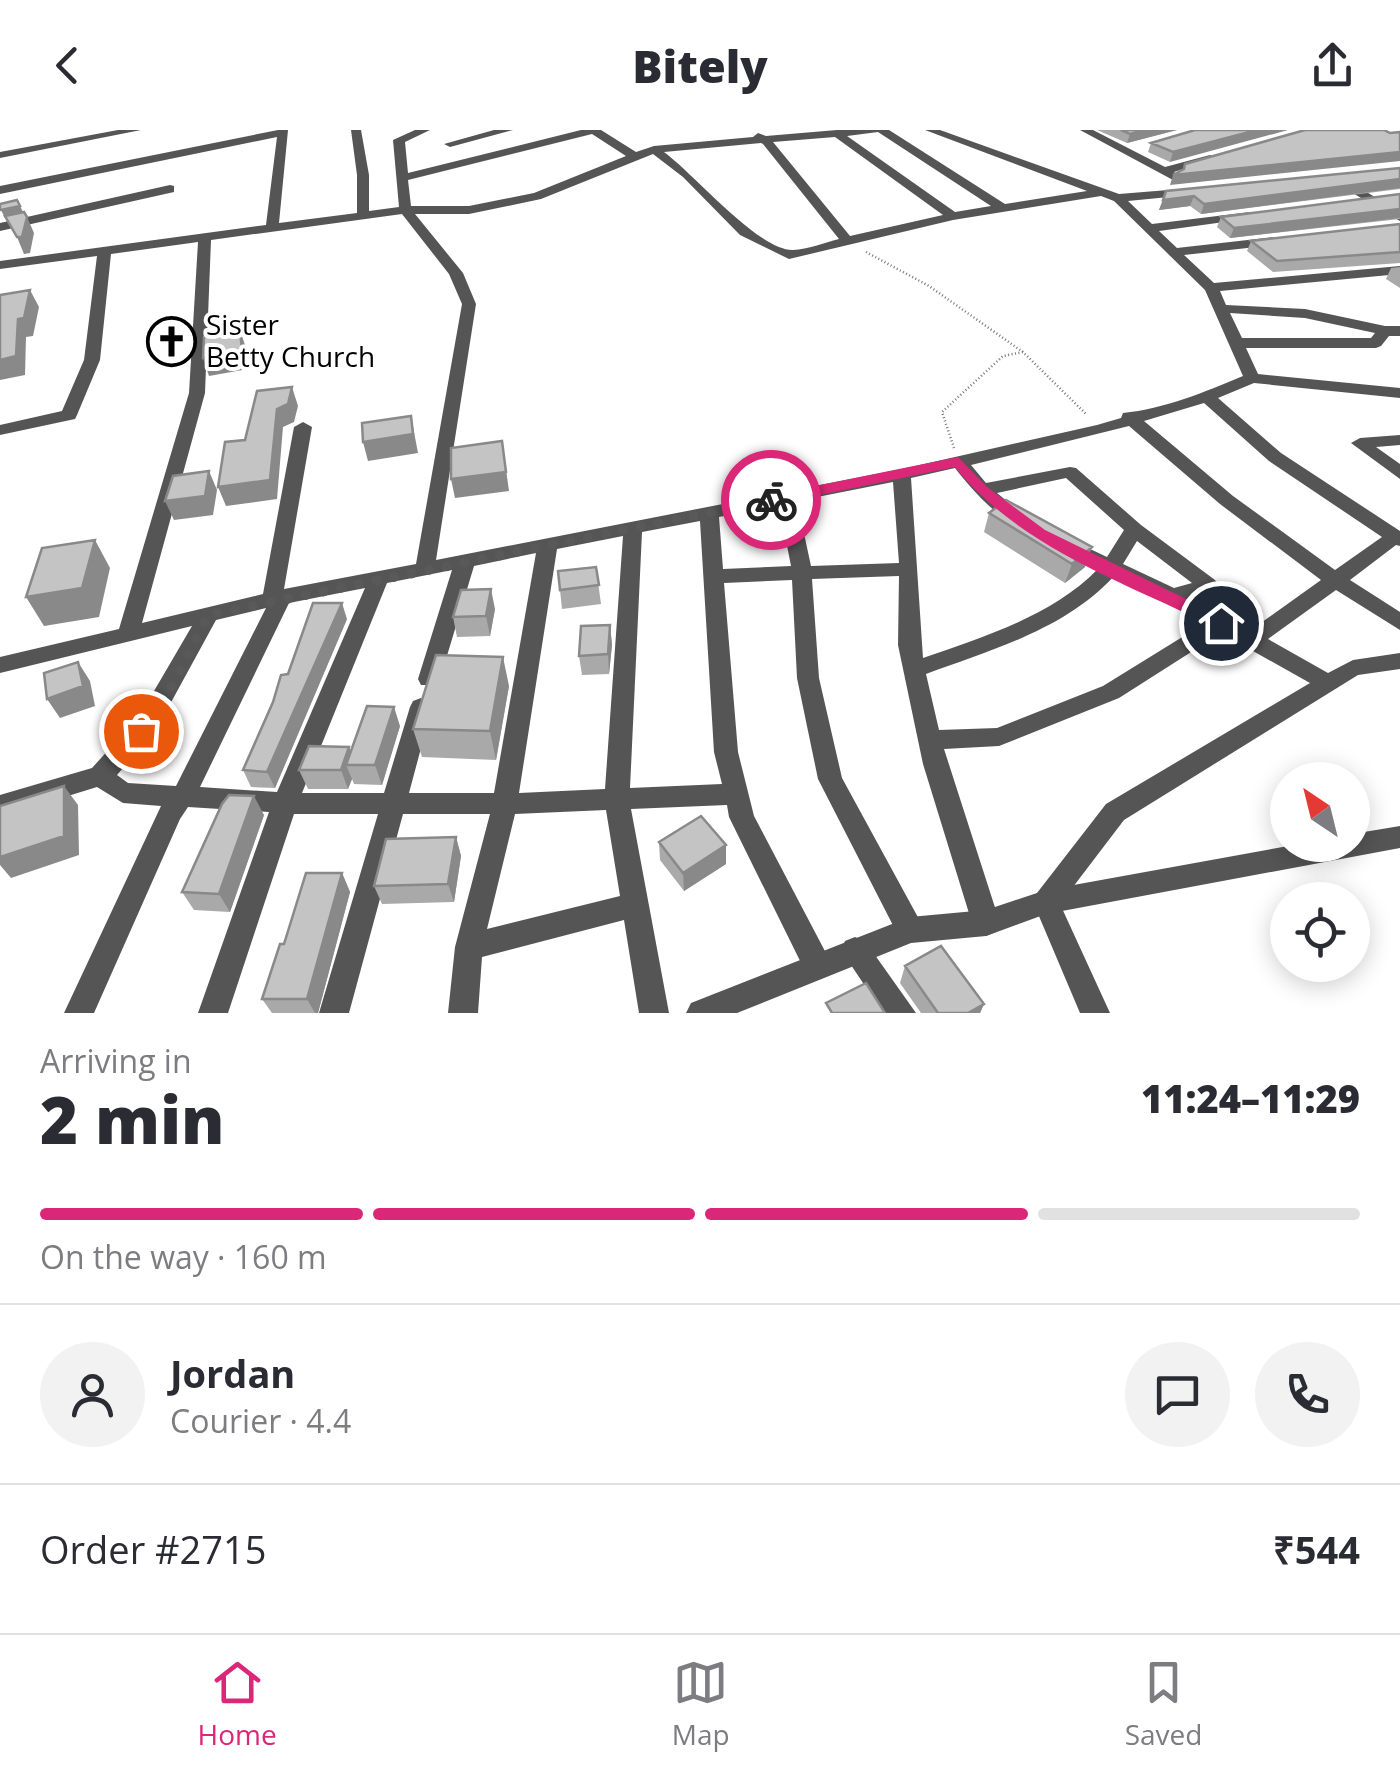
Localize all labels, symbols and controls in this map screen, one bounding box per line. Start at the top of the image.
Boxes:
text: Bitely [632,35,768,96]
icon: back [40,38,95,93]
icon: share [1305,38,1360,93]
place label: Sister Betty Church [206,305,375,375]
church icon: Sister Betty Church [145,315,197,367]
courier [721,450,821,550]
icon: bike [744,473,799,528]
pin [1179,581,1264,666]
icon: home [1194,596,1249,651]
pin [99,689,184,774]
icon: bag [114,704,169,759]
north arrow [1270,762,1370,862]
map controls [1270,762,1370,982]
button: locate [1270,882,1370,982]
text: Arriving in [40,1039,192,1082]
text: 11:24–11:29 [1141,1072,1360,1124]
text: 2 min [40,1075,225,1163]
text: On the way · 160 m [40,1235,327,1278]
button: person [40,1342,145,1447]
button: chat [1125,1342,1230,1447]
button: phone [1255,1342,1360,1447]
text: Jordan [170,1347,295,1399]
text: Courier · 4.4 [170,1399,351,1442]
text: Order #2715 [40,1523,267,1575]
text: ₹544 [1273,1523,1360,1575]
tab: Home [198,1655,277,1753]
tab: Map [672,1655,730,1753]
tab: Saved [1125,1655,1202,1753]

